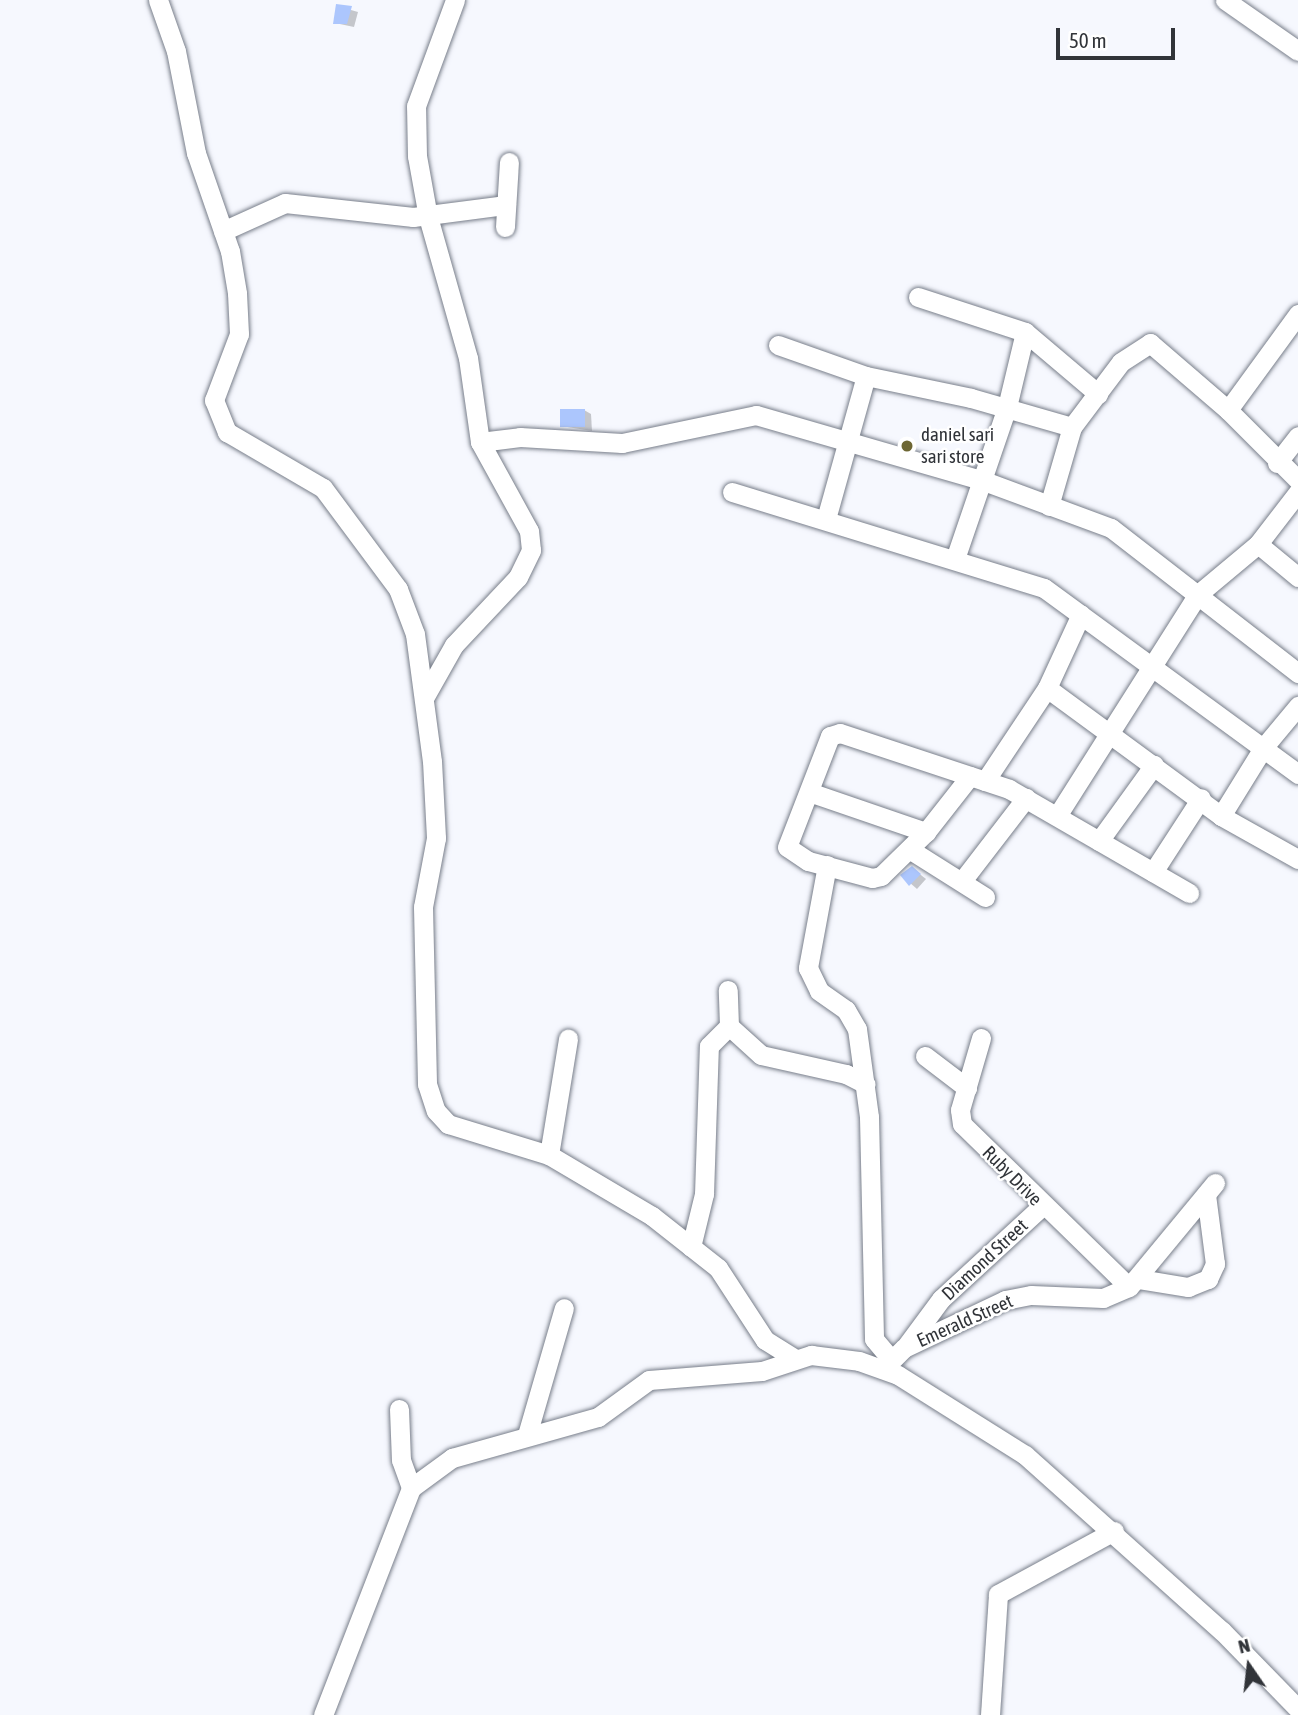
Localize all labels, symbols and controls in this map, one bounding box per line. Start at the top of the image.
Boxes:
scale bar [1060,14,1179,58]
text: 50 m [1069,28,1107,52]
place label: daniel sari sari store [921,424,994,468]
marker: daniel sari sari store [899,438,915,454]
street label: Ruby Drive [977,1141,1047,1211]
street label: Diamond Street [937,1215,1033,1305]
street label: Emerald Street [913,1290,1017,1352]
north arrow [1214,1631,1284,1701]
text: N [1236,1634,1252,1658]

